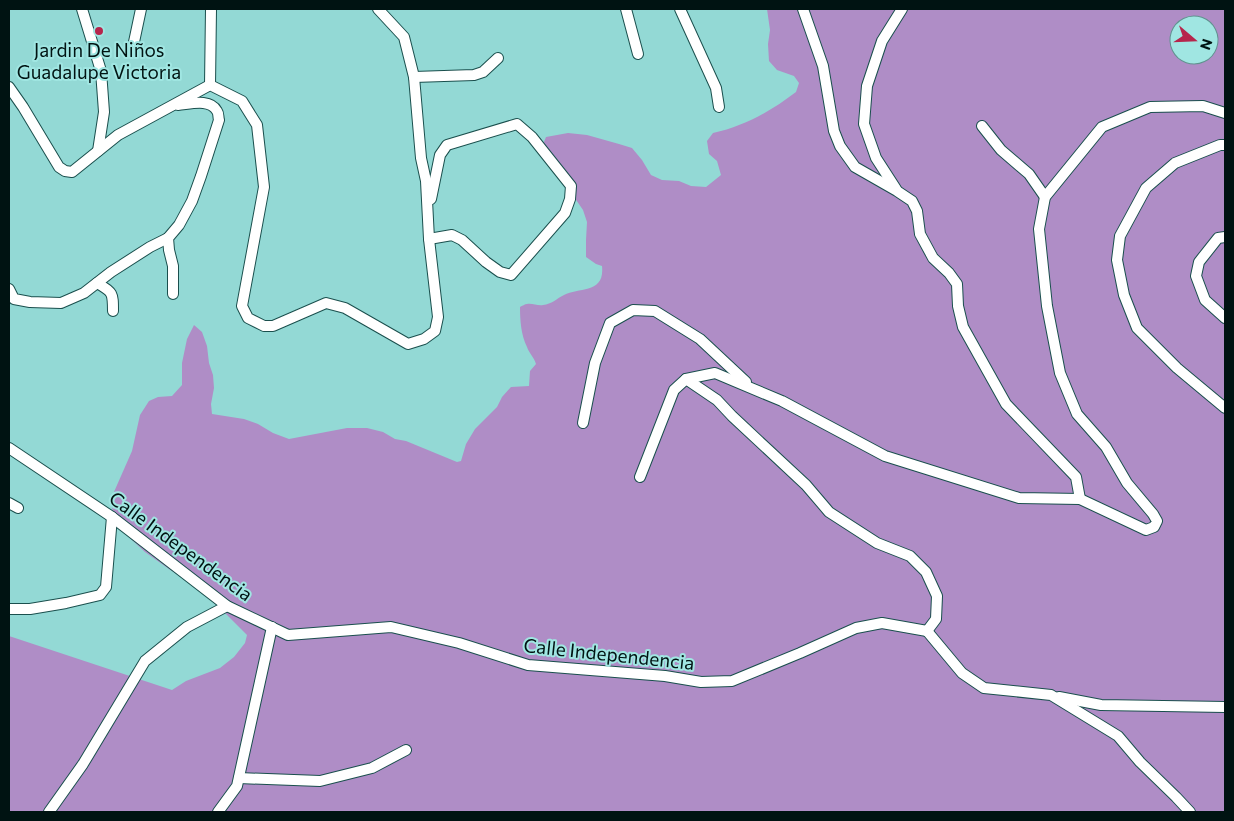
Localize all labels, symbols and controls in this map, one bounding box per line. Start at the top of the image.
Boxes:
north arrow [1169,15,1219,65]
marker: Jardin De Niños Guadalupe Victoria [93,25,105,37]
text: N [1197,37,1217,52]
place label: Jardin De Niños Guadalupe Victoria [17,38,181,83]
street label: Calle Independencia [105,486,258,605]
street label: Calle Independencia [522,633,696,674]

